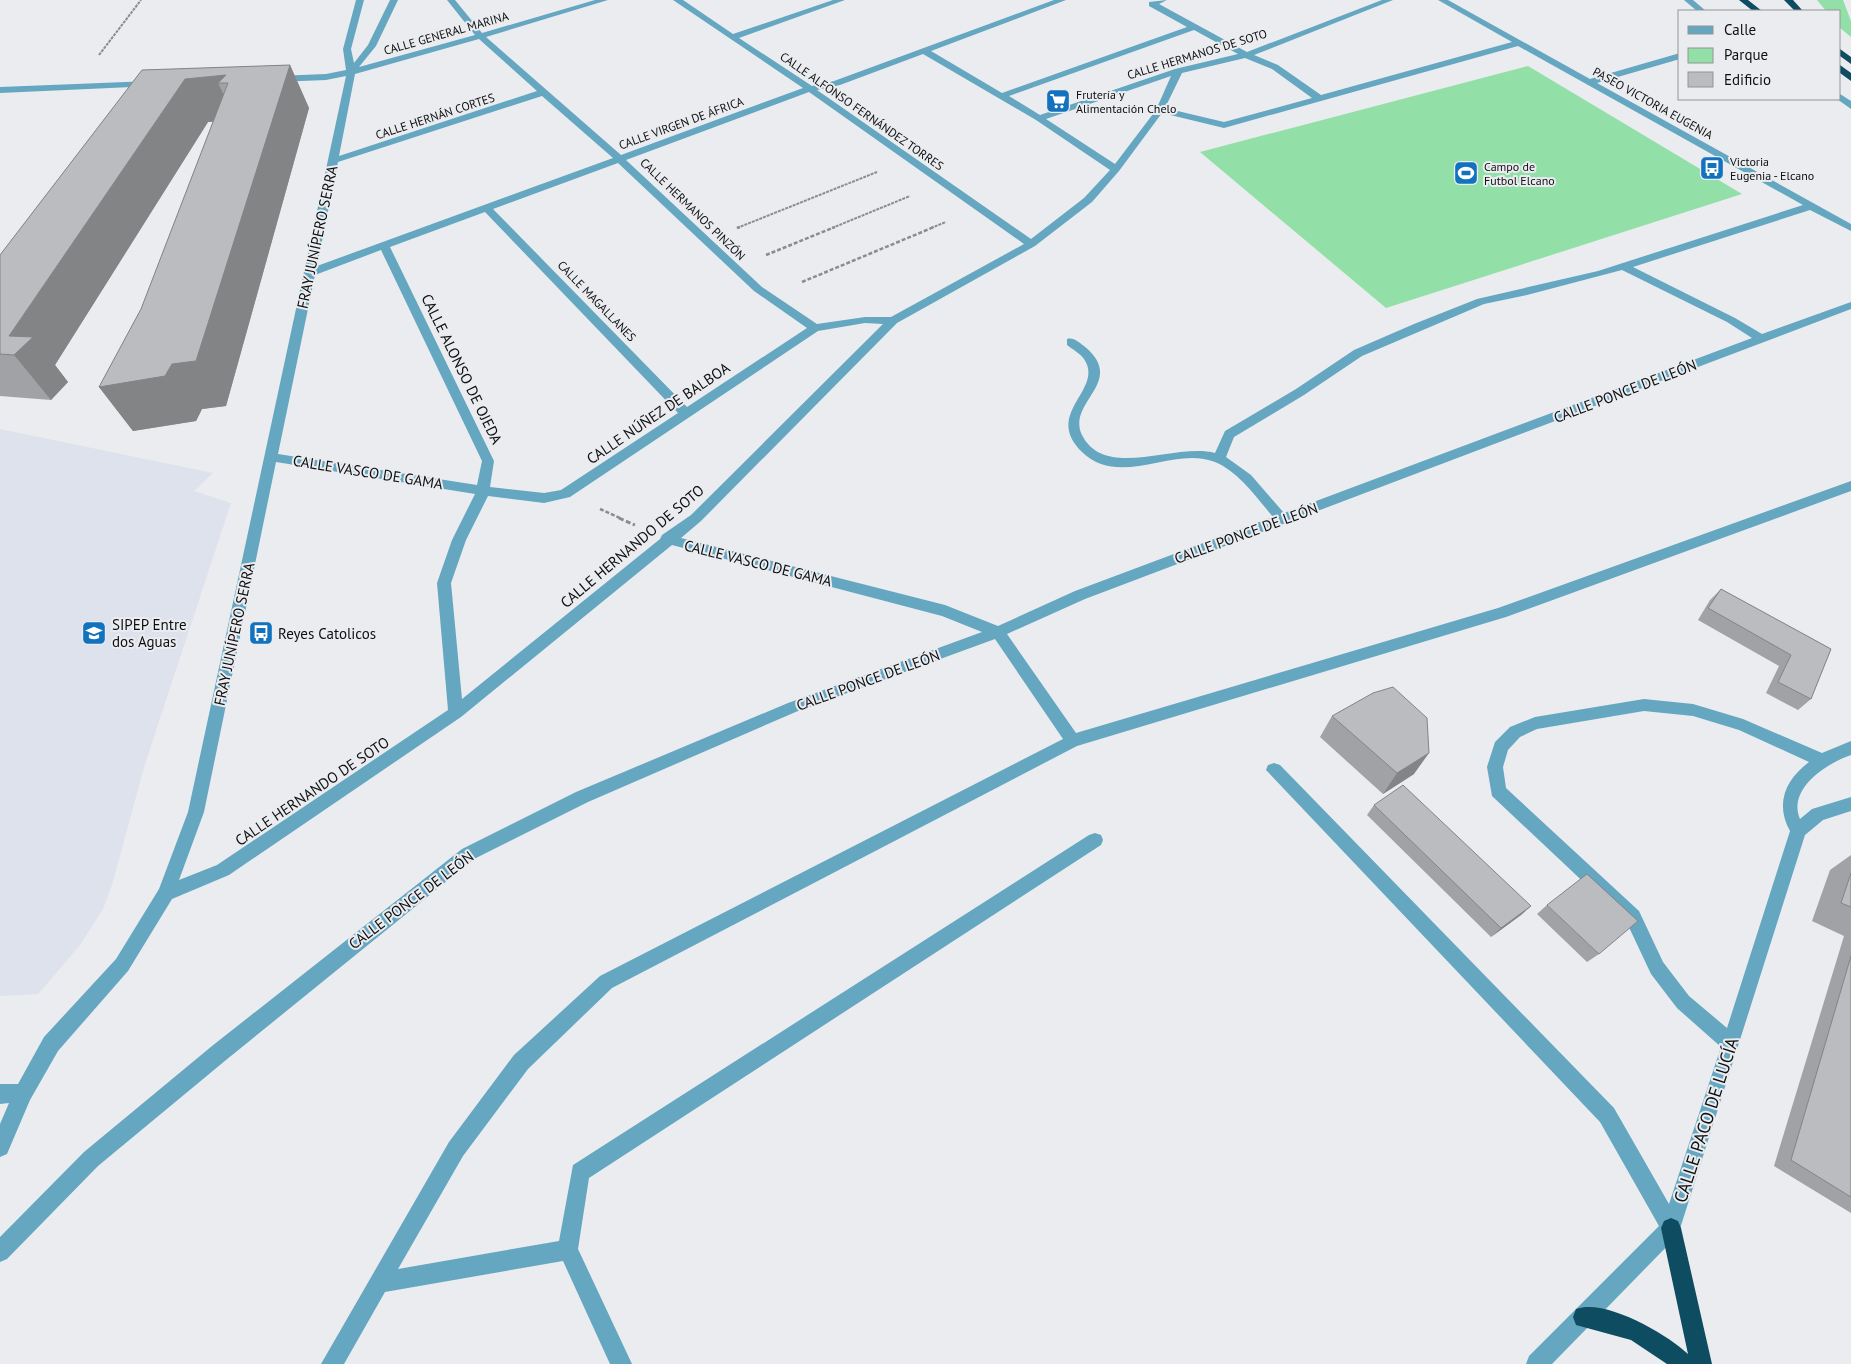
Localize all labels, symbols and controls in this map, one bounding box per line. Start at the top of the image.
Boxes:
street label: CALLE GENERAL MARINA [382,8,510,58]
legend [1678,10,1841,100]
text: Calle [1724,20,1756,39]
street label: CALLE HERMANOS DE SOTO [1125,26,1269,82]
text: Parque [1724,45,1768,64]
street label: CALLE ALFONSO FERNÁNDEZ TORRES [777,49,947,173]
street label: PASEO VICTORIA EUGENIA [1590,64,1716,142]
text: Edificio [1724,70,1771,89]
place label: Frutería y Alimentación Chelo [1076,87,1176,116]
supermarket icon: Frutería y Alimentación Chelo [1045,88,1071,114]
street label: CALLE HERNÁN CORTES [374,90,496,142]
street label: CALLE VIRGEN DE ÁFRICA [617,93,745,153]
place label: Victoria Eugenia - Elcano [1729,154,1814,183]
street label: CALLE HERMANOS PINZÓN [637,155,749,263]
bus stop icon: Victoria Eugenia - Elcano [1699,155,1725,181]
place label: Campo de Futbol Elcano [1484,159,1555,188]
sports icon: Campo de Futbol Elcano [1453,160,1479,186]
street label: FRAY JUNÍPERO SERRA [293,163,341,310]
street label: CALLE MAGALLANES [555,257,639,345]
street label: CALLE ALONSO DE OJEDA [417,291,507,447]
street label: CALLE PONCE DE LEÓN [1551,355,1699,427]
street label: CALLE NÚÑEZ DE BALBOA [583,358,733,468]
street label: CALLE VASCO DE GAMA [292,451,445,493]
street label: CALLE HERNANDO DE SOTO [556,480,708,612]
street label: CALLE PONCE DE LEÓN [1172,498,1320,568]
street label: CALLE VASCO DE GAMA [682,535,834,591]
street label: FRAY JUNÍPERO SERRA [210,560,258,707]
place label: SIPEP Entre dos Aguas [112,615,187,651]
school or university icon: SIPEP Entre dos Aguas [81,620,107,646]
bus stop icon: Reyes Catolicos [248,620,274,646]
place label: Reyes Catolicos [278,624,376,643]
street label: CALLE PONCE DE LEÓN [794,645,942,715]
street label: CALLE HERNANDO DE SOTO [231,732,393,850]
street label: CALLE PONCE DE LEÓN [345,847,477,953]
street label: CALLE PACO DE LUCÍA [1668,1034,1744,1206]

